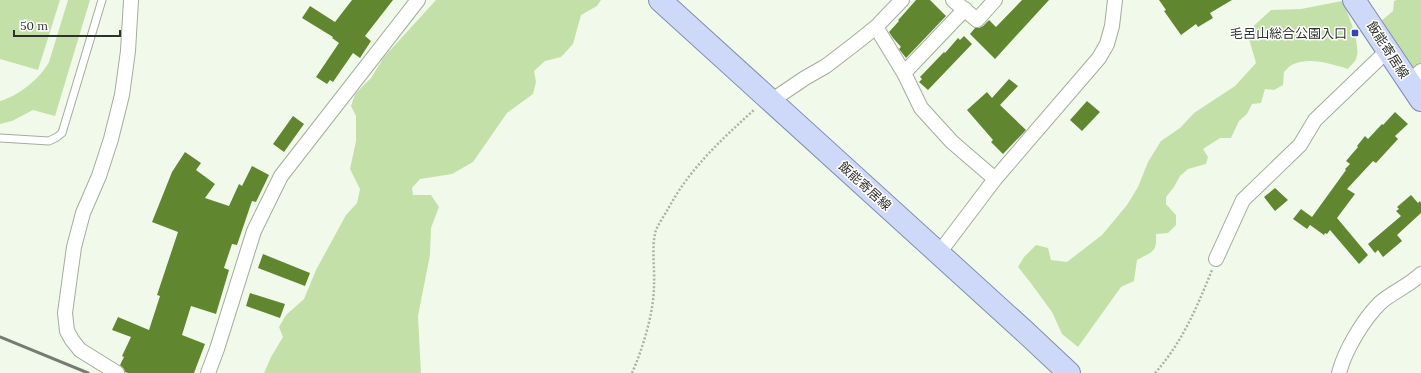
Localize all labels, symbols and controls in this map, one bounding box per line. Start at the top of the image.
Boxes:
scale bar [14,12,120,38]
text: 50 m [20,18,48,33]
street label: 飯能寄居線 [1363,18,1413,82]
place label: 毛呂山総合公園入口 [1230,25,1347,42]
marker: 毛呂山総合公園入口 [1350,28,1360,38]
street label: 飯能寄居線 [835,158,895,214]

